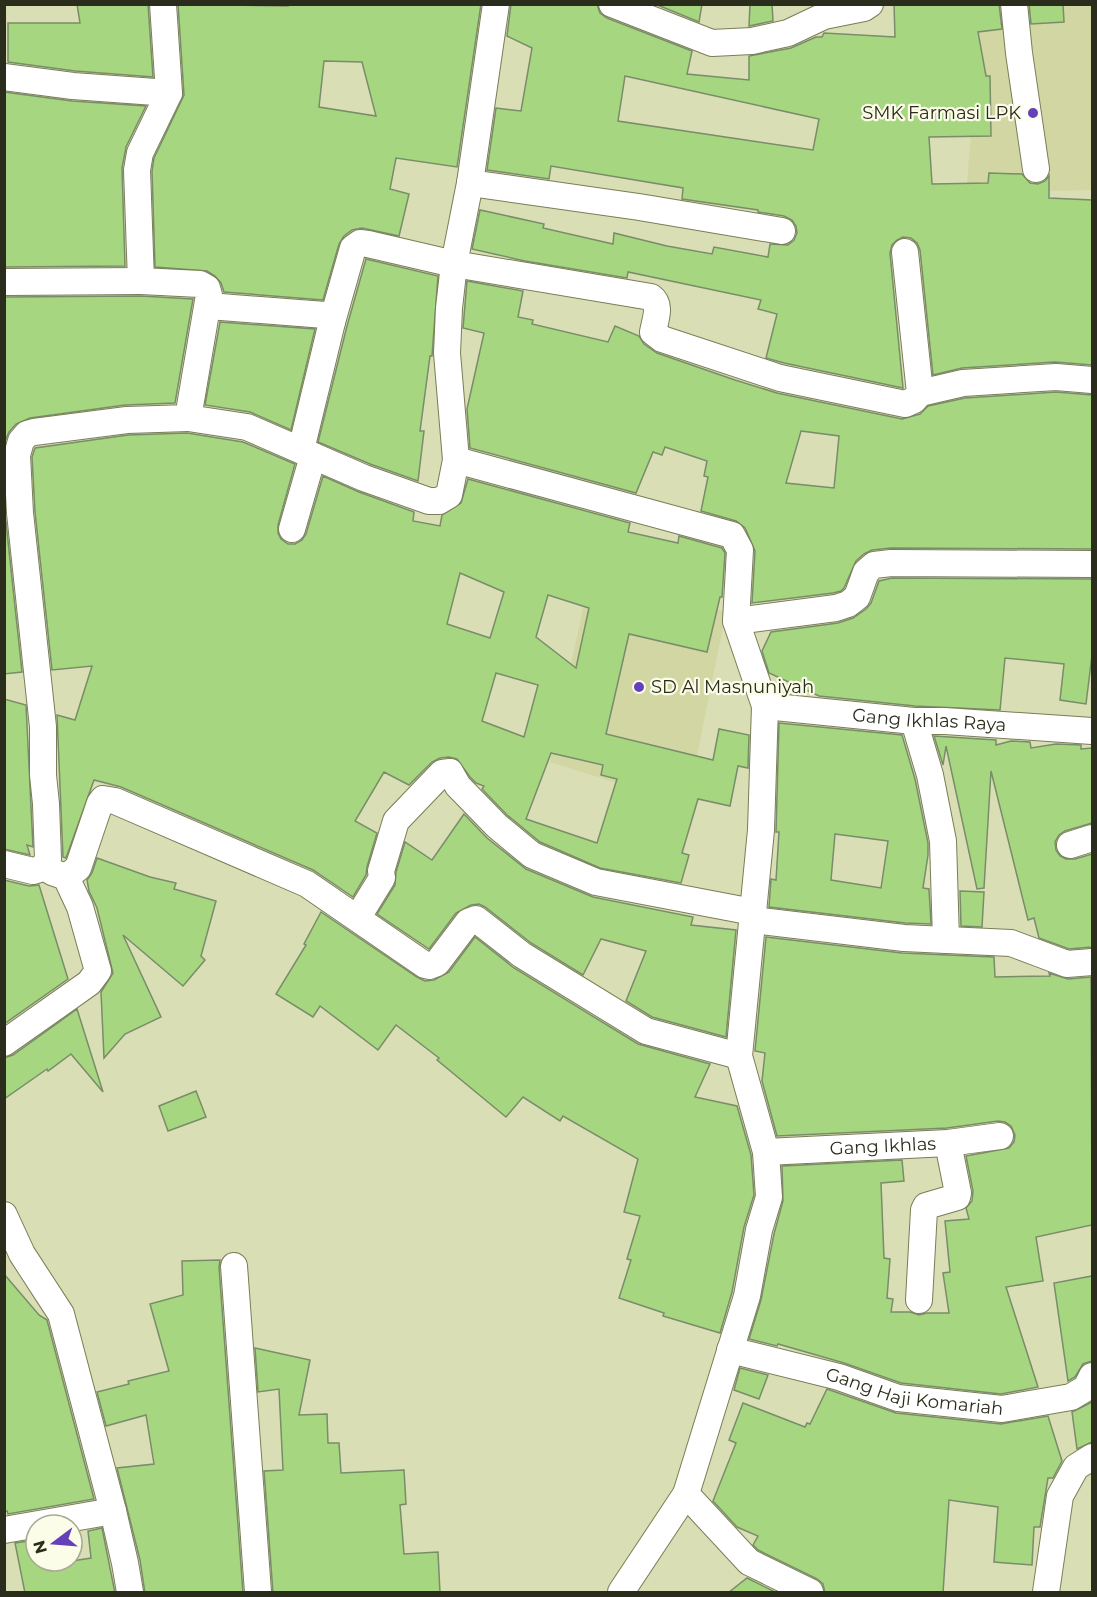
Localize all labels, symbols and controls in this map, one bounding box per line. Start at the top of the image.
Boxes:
place label: SMK Farmasi LPK [862,102,1021,124]
marker: SMK Farmasi LPK [1026,106,1040,120]
place label: SD Al Masnuniyah [651,676,814,698]
marker: SD Al Masnuniyah [632,680,646,694]
street label: Gang Ikhlas Raya [851,704,1007,736]
street label: Gang Ikhlas [829,1133,937,1160]
street label: Gang Haji Komariah [824,1363,1004,1420]
north arrow [24,1513,84,1573]
text: N [29,1538,51,1556]

